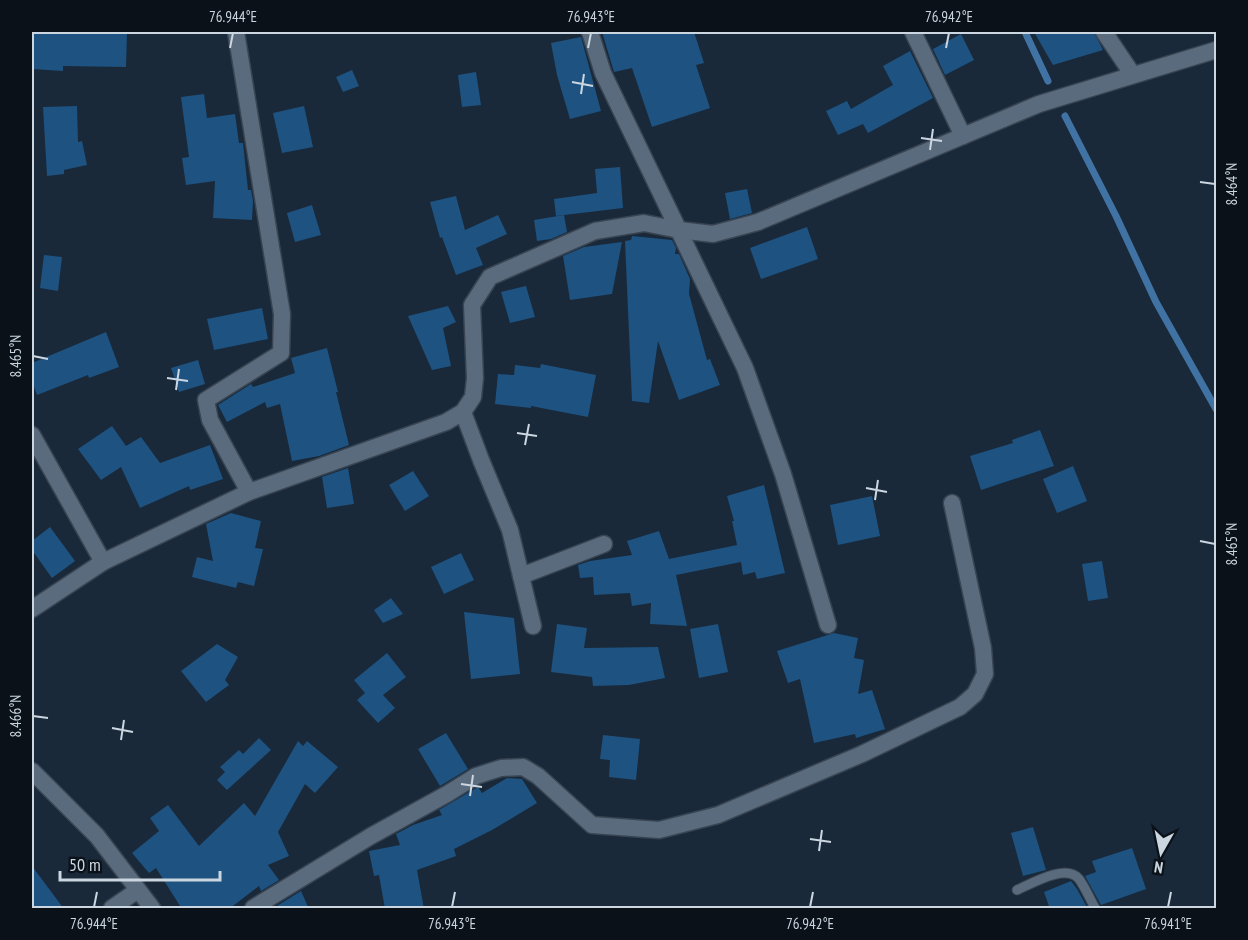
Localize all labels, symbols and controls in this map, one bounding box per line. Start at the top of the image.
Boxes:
text: 76.944°E [209,7,257,26]
text: 76.943°E [567,7,615,26]
text: 76.942°E [925,7,973,26]
text: 8.464°N [1222,163,1241,205]
text: 8.465°N [6,335,25,377]
text: 8.465°N [1222,523,1241,565]
text: 8.466°N [6,695,25,737]
north arrow [1131,823,1191,883]
scale bar [60,844,220,882]
text: 50 m [69,853,101,876]
text: N [1153,857,1164,878]
text: 76.944°E [70,914,118,933]
text: 76.943°E [428,914,476,933]
text: 76.942°E [786,914,834,933]
text: 76.941°E [1144,914,1192,933]

